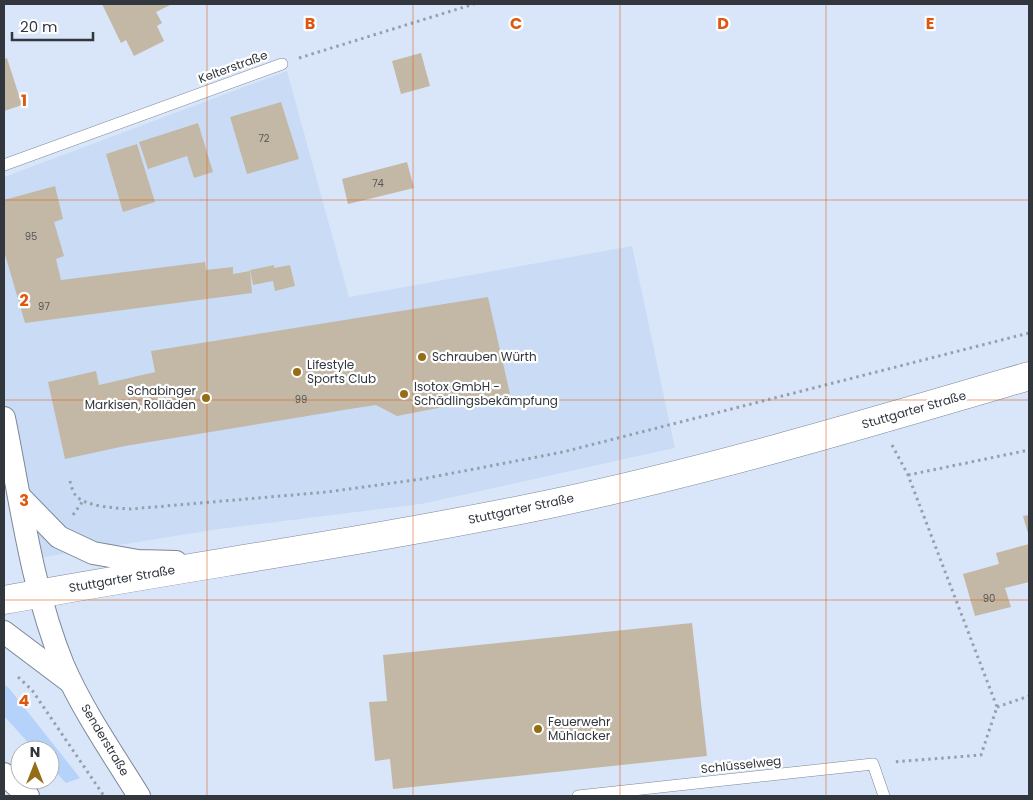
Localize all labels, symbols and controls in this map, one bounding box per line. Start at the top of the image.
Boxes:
scale bar [12,10,94,42]
text: B [305,12,315,35]
text: C [510,12,522,35]
text: D [717,12,729,35]
text: E [926,12,934,35]
text: 20 m [20,16,58,37]
street label: Kelterstraße [196,46,270,87]
text: 1 [21,89,27,112]
house number: 72 [258,131,270,146]
house number: 74 [372,176,384,191]
house number: 95 [25,229,37,244]
text: 2 [19,289,29,312]
house number: 97 [38,299,50,314]
place label: Schrauben Würth [432,348,537,365]
marker: Schrauben Würth [416,351,428,363]
place label: Lifestyle Sports Club [307,356,376,387]
marker: Lifestyle Sports Club [291,366,303,378]
place label: Isotox GmbH - Schädlingsbekämpfung [414,378,558,409]
place label: Schabinger Markisen, Rolläden [85,382,197,413]
street label: Stuttgarter Straße [860,387,968,433]
marker: Isotox GmbH - Schädlingsbekämpfung [398,388,410,400]
marker: Schabinger Markisen, Rolläden [200,392,212,404]
house number: 99 [295,392,307,407]
text: 3 [19,489,29,512]
street label: Stuttgarter Straße [466,489,575,528]
street label: Stuttgarter Straße [67,561,176,596]
house number: 90 [983,591,995,606]
text: 4 [19,689,30,712]
street label: Senderstraße [77,701,134,779]
place label: Feuerwehr Mühlacker [548,713,611,744]
marker: Feuerwehr Mühlacker [532,723,544,735]
north arrow [10,740,60,790]
text: N [30,742,40,762]
street label: Schlüsselweg [700,752,782,777]

